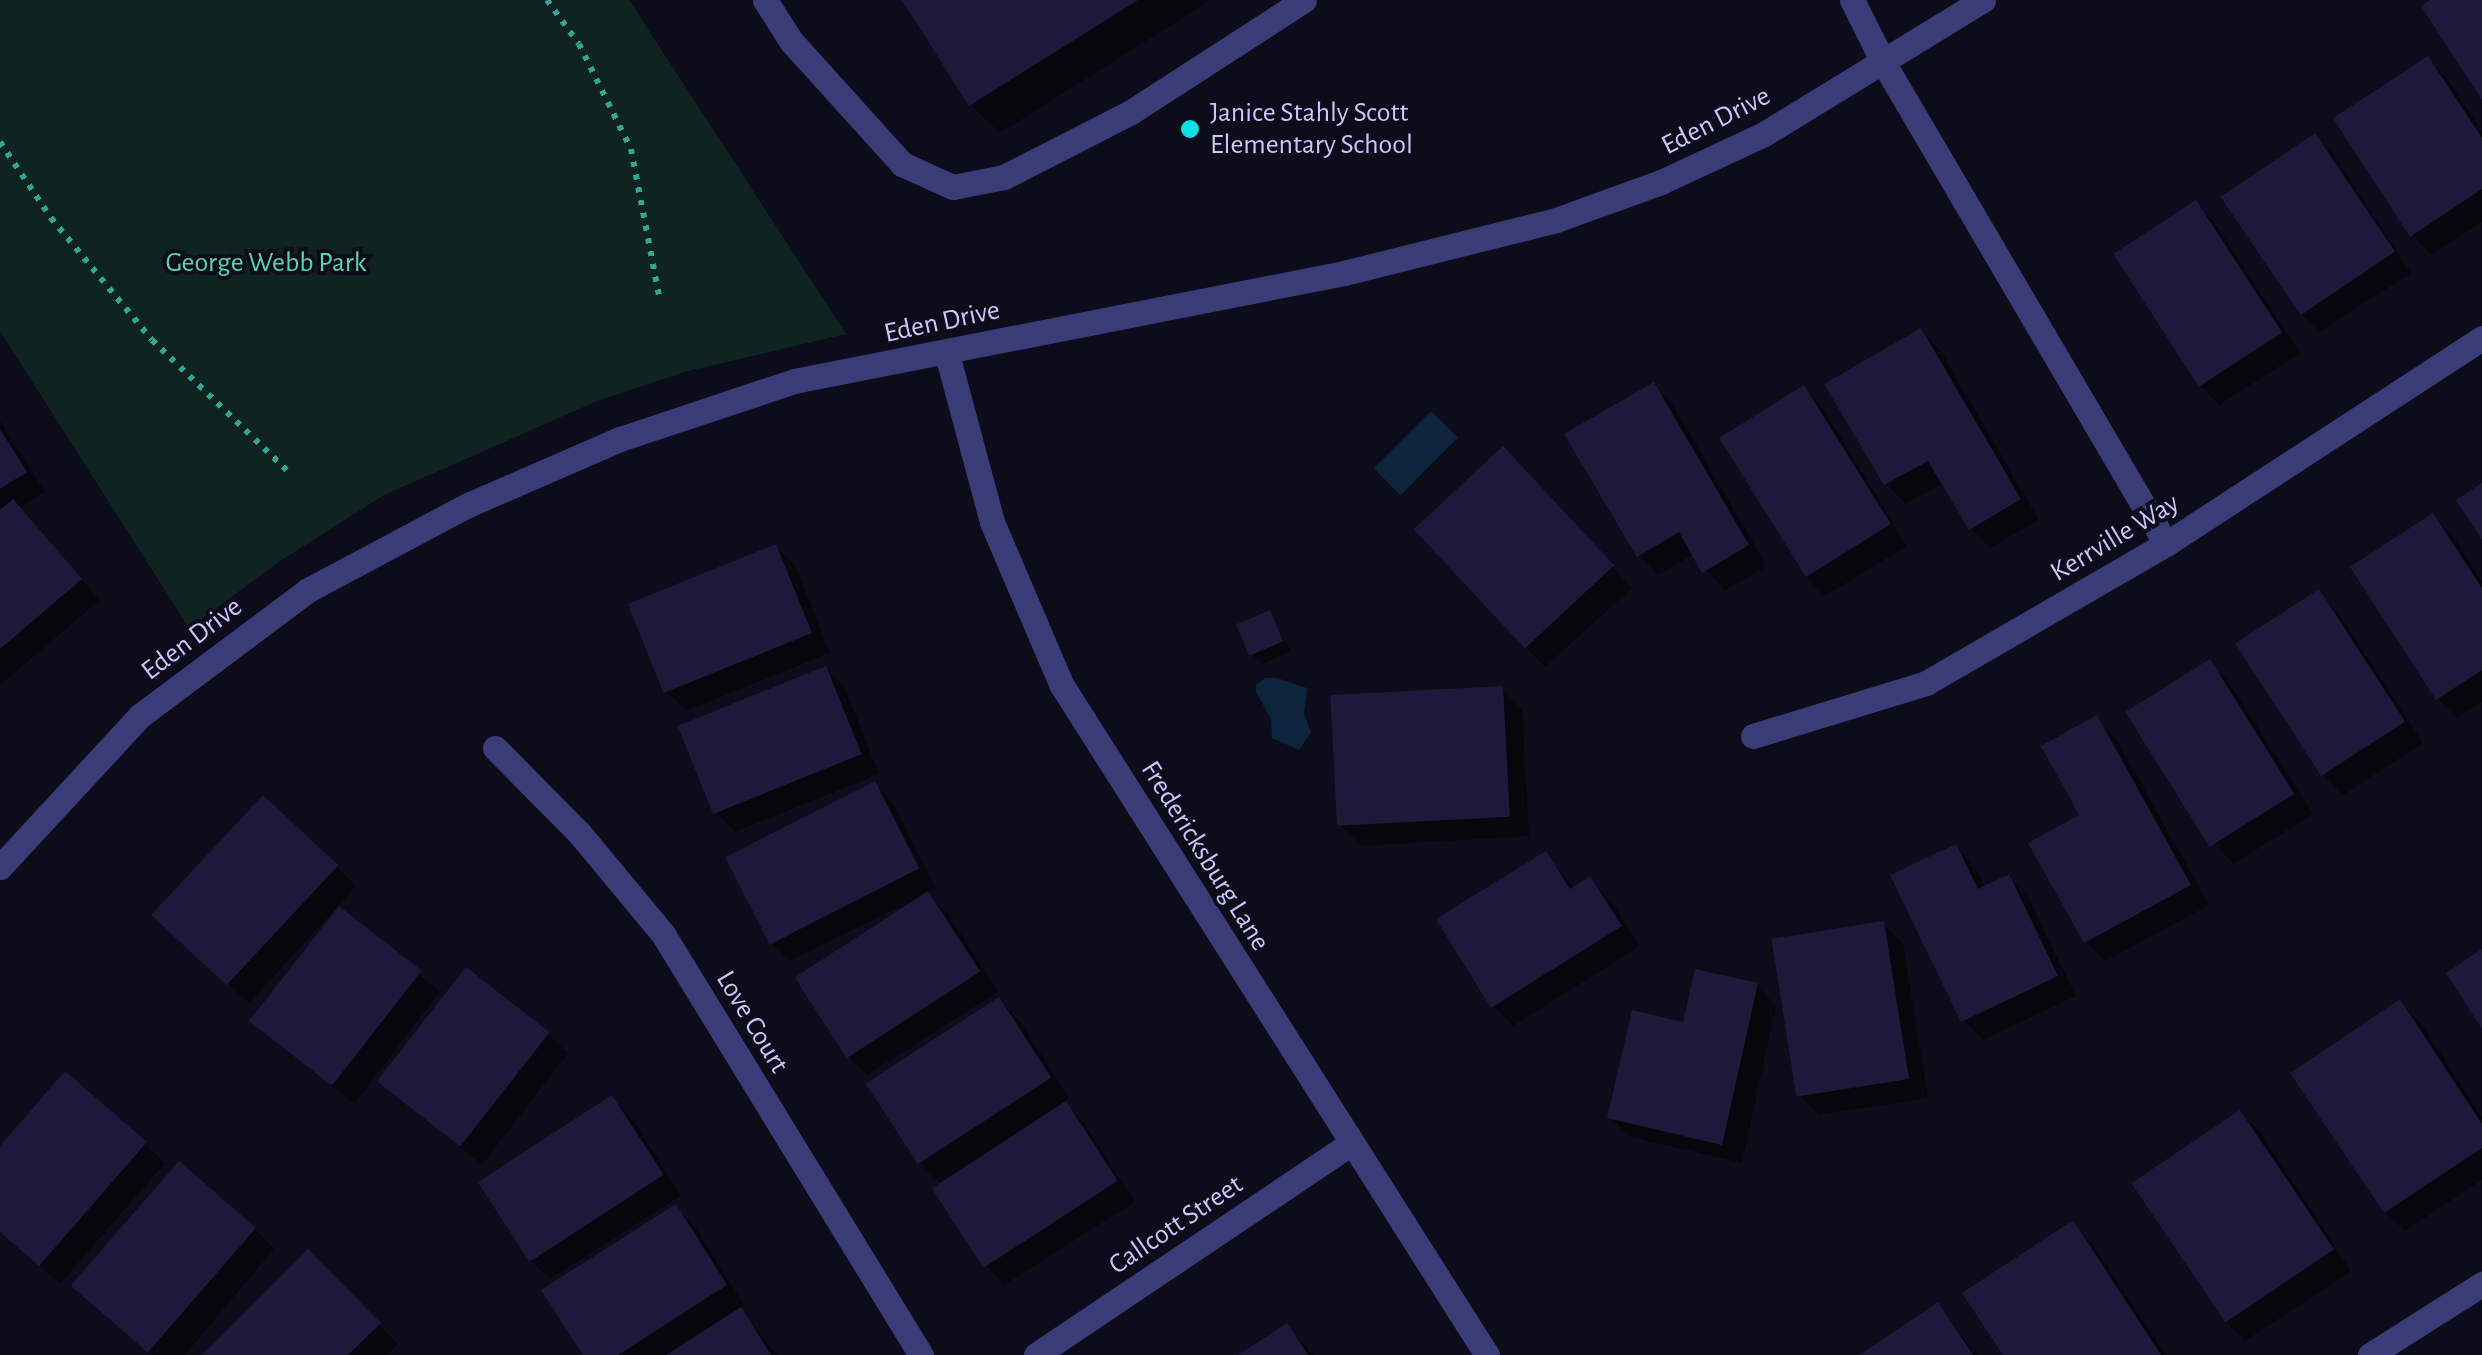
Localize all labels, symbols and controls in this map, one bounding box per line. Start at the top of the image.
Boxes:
street label: Eden Drive [1656,79,1776,163]
place label: Janice Stahly Scott Elementary School [1210,96,1413,162]
marker: Janice Stahly Scott Elementary School [1179,118,1201,140]
park label: George Webb Park [165,246,367,280]
street label: Eden Drive [881,293,1003,351]
street label: Kerrville Way [2045,487,2185,589]
street label: Eden Drive [135,590,249,688]
street label: Fredericksburg Lane [1133,755,1277,957]
street label: Love Court [708,965,796,1079]
street label: Callcott Street [1103,1168,1249,1282]

